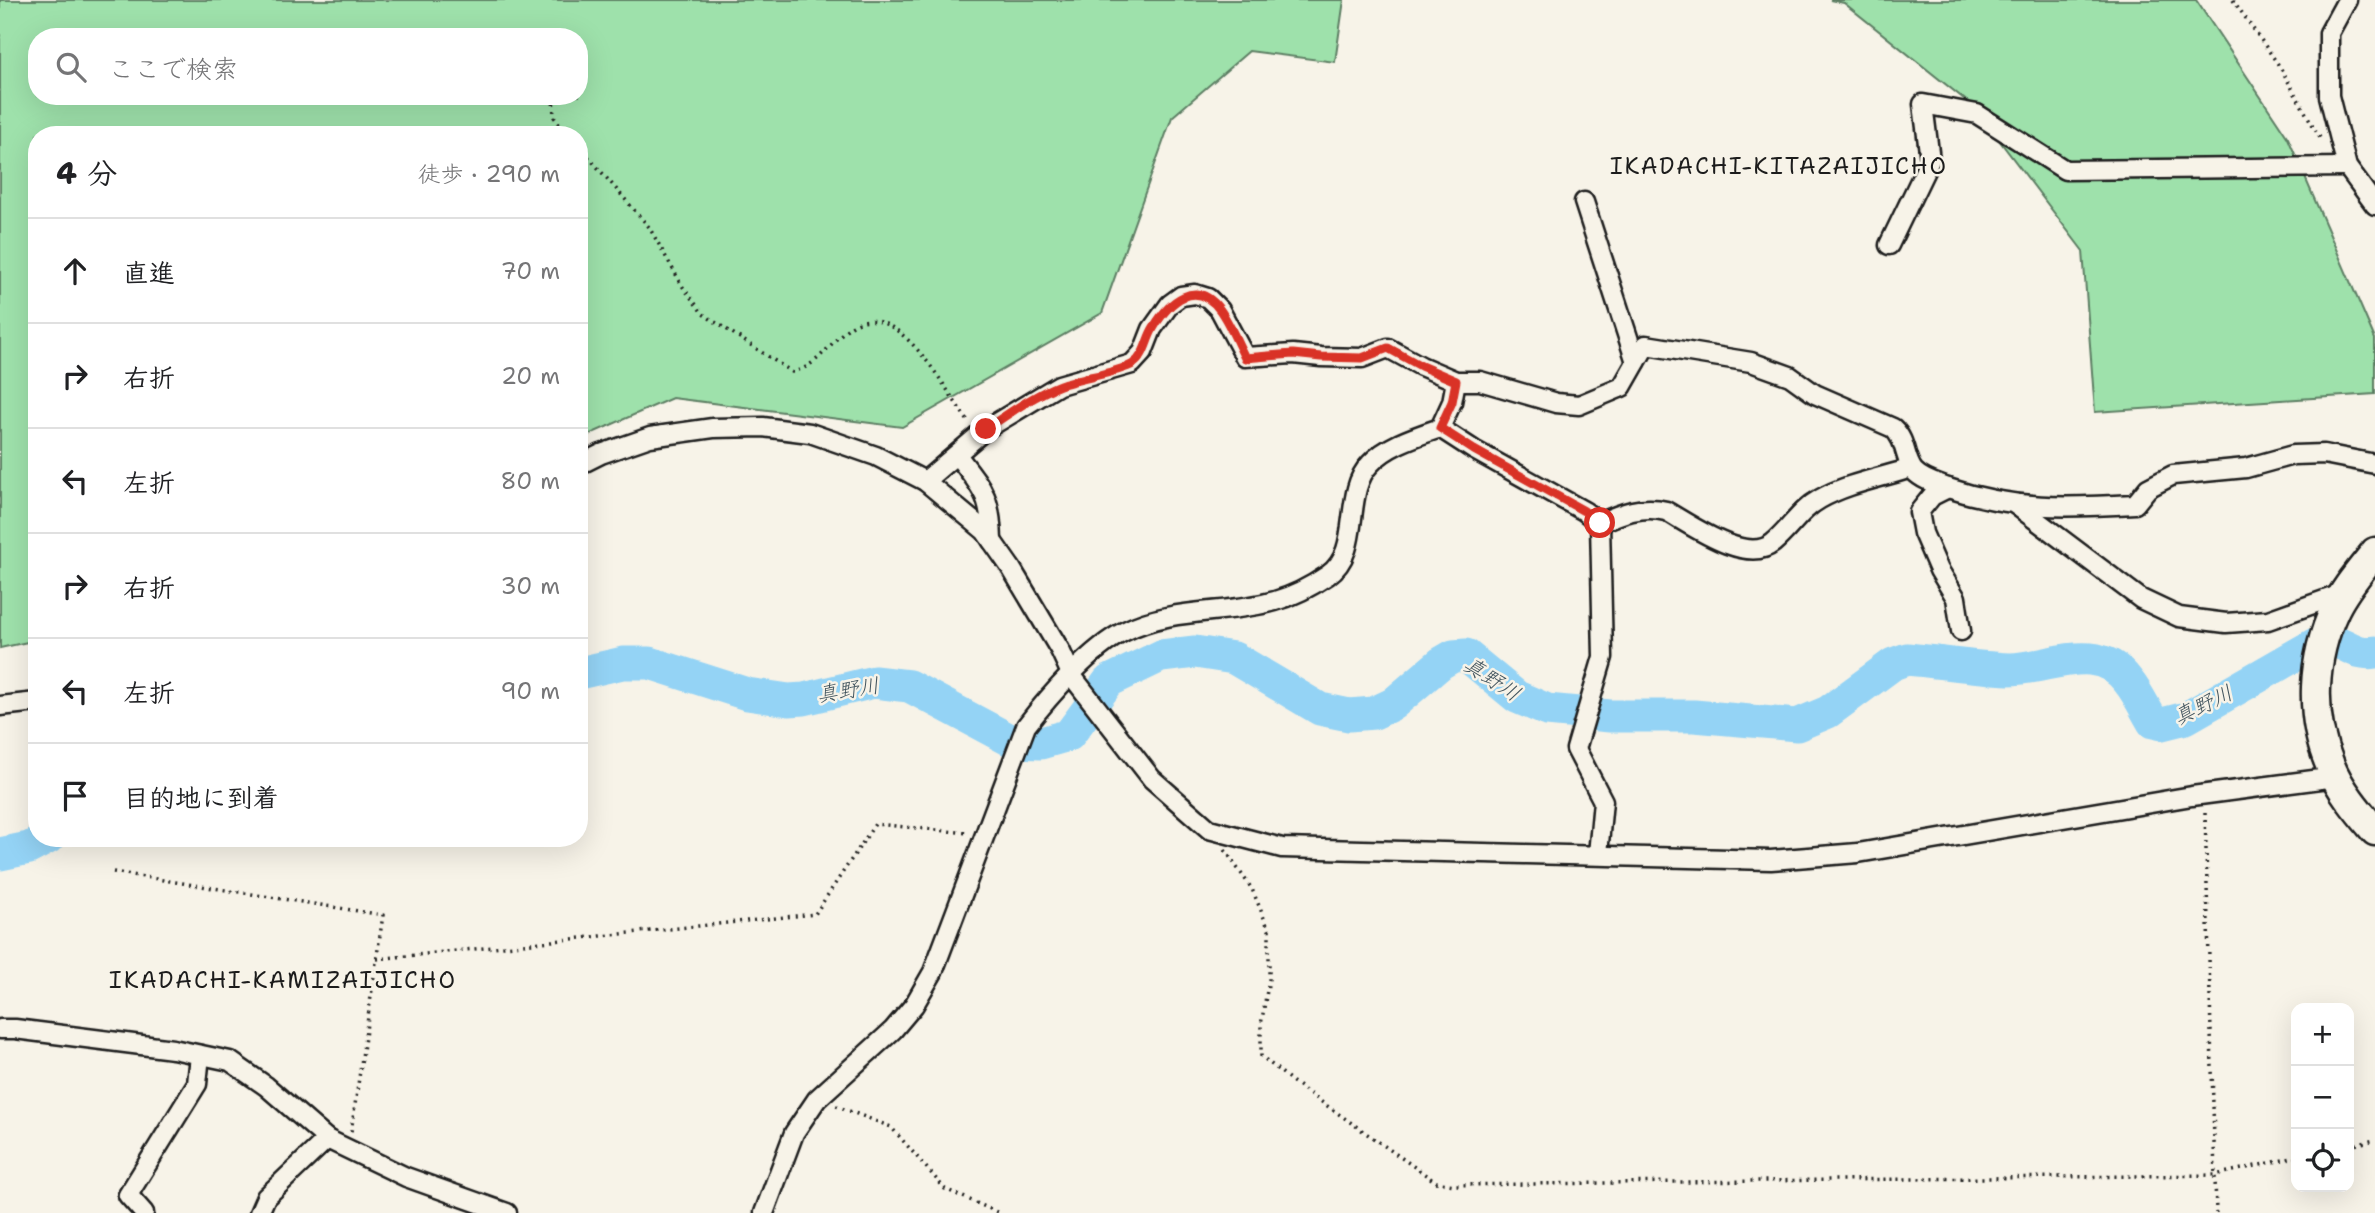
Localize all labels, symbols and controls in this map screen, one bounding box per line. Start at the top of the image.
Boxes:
search box [28,28,588,105]
icon: search [52,48,90,86]
text: ここで検索 [108,51,238,86]
district label: IKADACHI-KITAZAIJICHO [1610,151,1948,181]
text: 4 分 [56,153,117,194]
text: 徒歩 · 290 m [417,159,560,189]
icon: ahead [56,252,94,290]
text: 直進 [123,255,175,290]
text: 70 m [501,256,560,286]
icon: right [56,357,94,395]
text: 右折 [123,360,175,395]
text: 20 m [501,361,560,391]
route end [970,413,1001,444]
icon: left [56,462,94,500]
text: 左折 [123,465,175,500]
text: 80 m [501,466,560,496]
route start [1584,507,1615,538]
icon: right [56,567,94,605]
text: 右折 [123,570,175,605]
text: 30 m [501,571,560,601]
water label: 真野川 [1458,650,1526,708]
water label: 真野川 [815,671,881,709]
icon: left [56,672,94,710]
text: 左折 [123,675,175,710]
text: 90 m [500,676,560,706]
water label: 真野川 [2169,679,2237,731]
icon: arrive [56,777,94,815]
text: 目的地に到着 [123,780,279,815]
district label: IKADACHI-KAMIZAIJICHO [109,965,457,995]
map controls [2291,1003,2354,1192]
button: + [2291,1003,2354,1066]
button: − [2291,1066,2354,1129]
button: locate [2291,1129,2354,1192]

